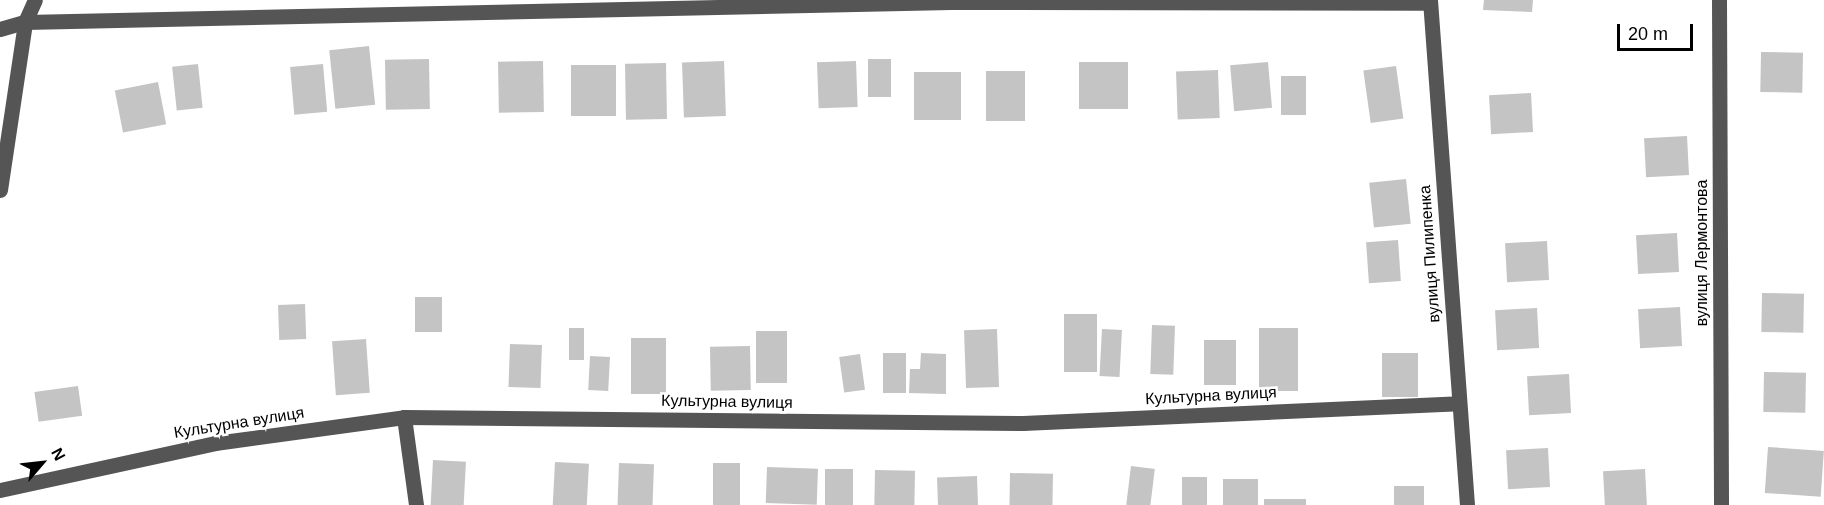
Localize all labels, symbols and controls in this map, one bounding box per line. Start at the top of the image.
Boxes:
scale bar [1620,12,1696,50]
text: 20 m [1628,24,1668,44]
street label: вулиця Лермонтова [1692,180,1712,326]
street label: вулиця Пилипенка [1416,185,1444,323]
street label: Культурна вулиця [1145,383,1277,409]
street label: Культурна вулиця [661,391,793,413]
street label: Культурна вулиця [172,403,306,443]
north arrow [12,433,72,493]
text: N [48,445,69,463]

